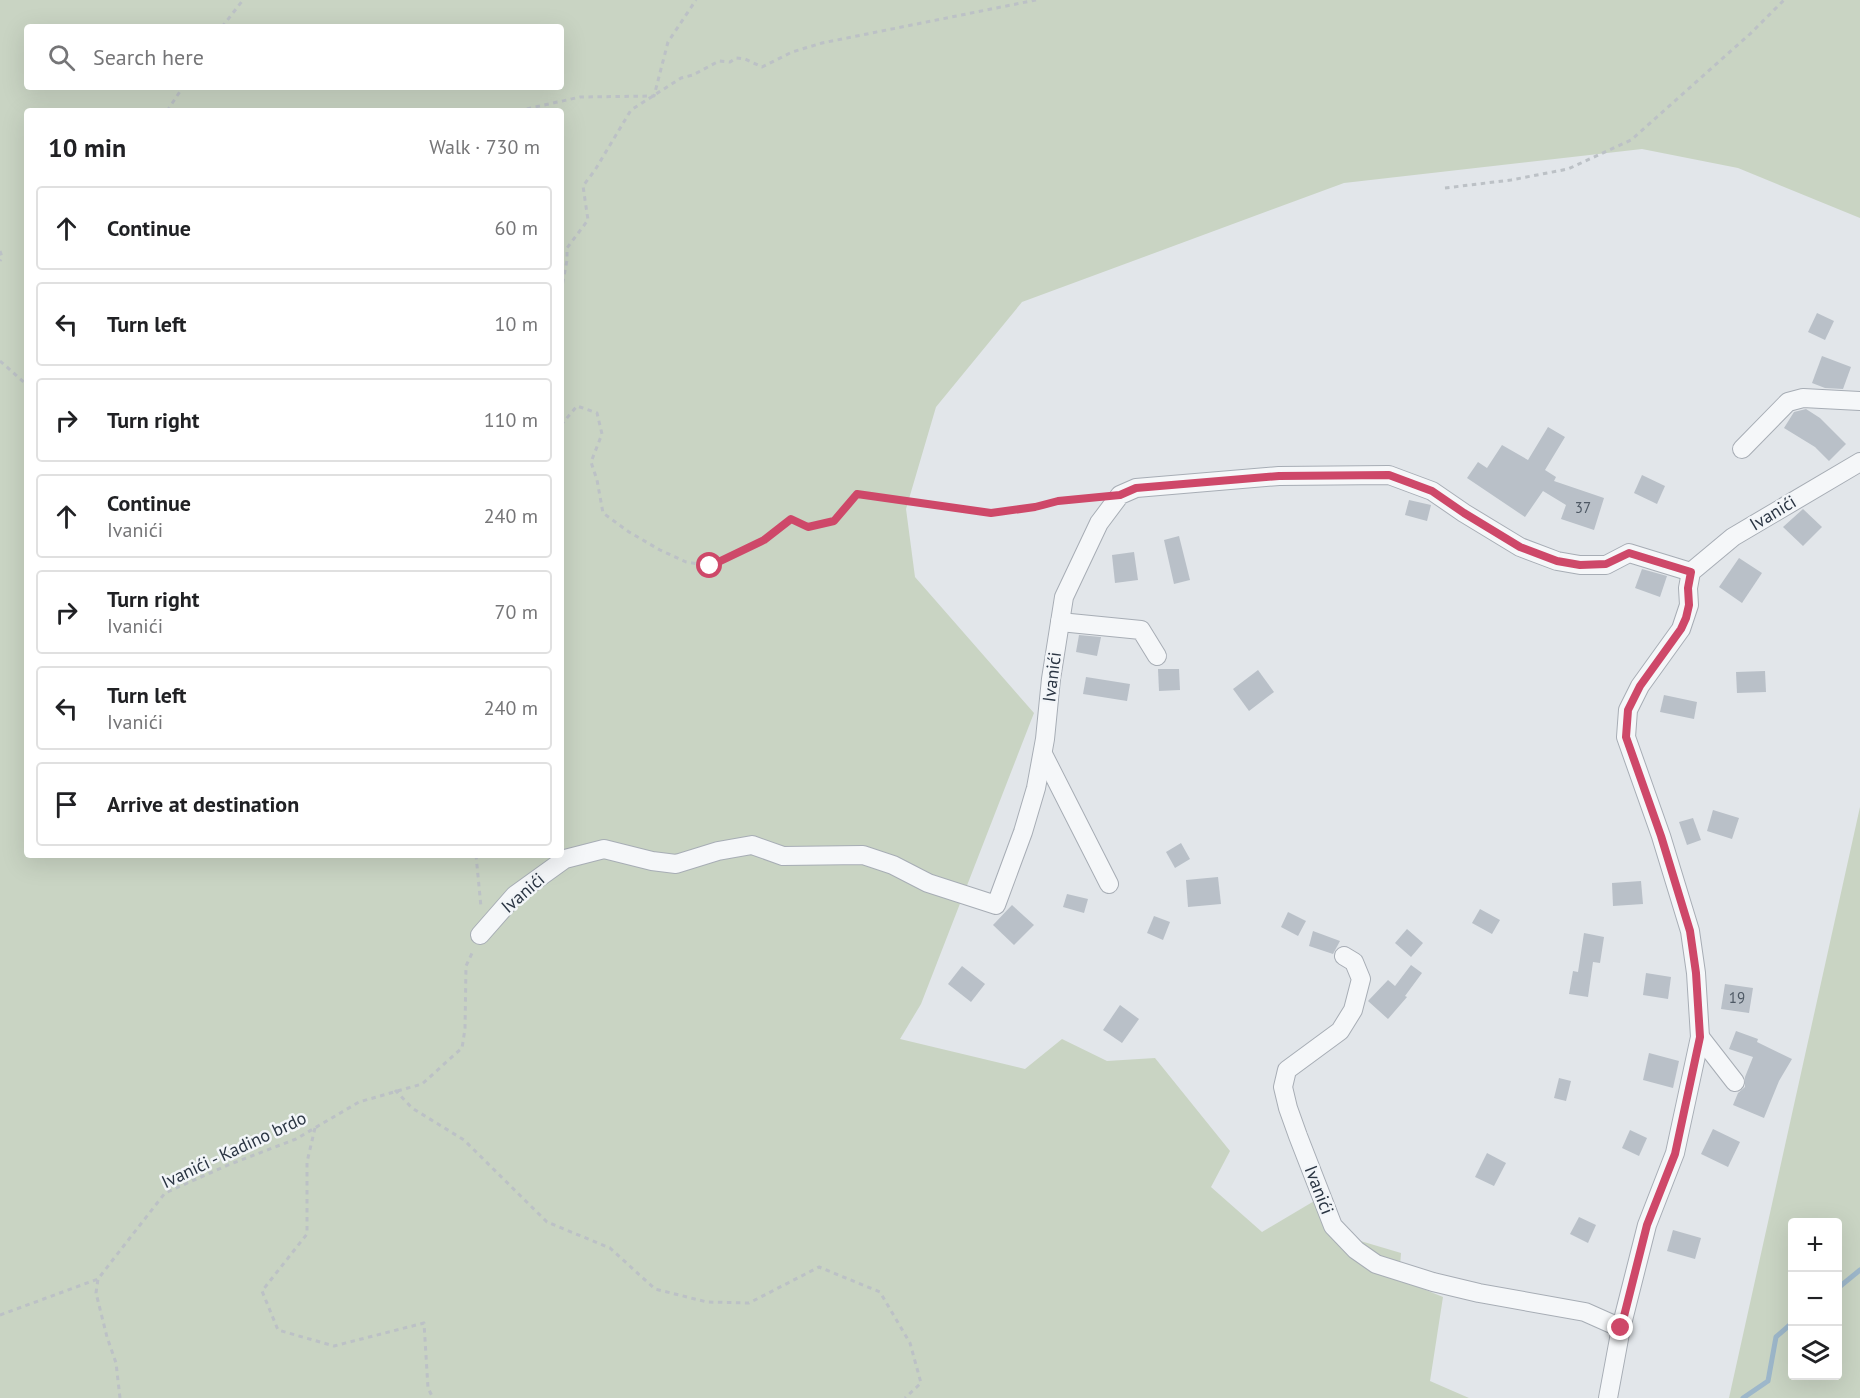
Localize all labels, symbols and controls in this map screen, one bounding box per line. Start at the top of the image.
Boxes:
search box [24,24,564,90]
icon: search [45,41,78,74]
text: Search here [93,43,204,71]
text: 10 min [48,131,126,164]
text: Walk · 730 m [429,134,540,160]
icon: ahead [50,212,83,245]
text: Continue [107,214,191,242]
text: 60 m [495,215,538,241]
icon: left [50,308,83,341]
text: Turn left [107,310,187,338]
text: 10 m [495,311,538,337]
icon: right [50,404,83,437]
text: Turn right [107,406,199,434]
text: 110 m [484,407,538,433]
text: Continue [107,489,191,517]
street label: Ivanići [1745,490,1800,535]
house number: 37 [1575,498,1591,517]
icon: ahead [50,500,83,533]
text: 240 m [484,503,538,529]
text: Ivanići [107,517,163,543]
route start [696,552,722,578]
text: Turn right [107,585,199,613]
icon: right [50,596,83,629]
text: 70 m [495,599,538,625]
text: Ivanići [107,613,163,639]
street label: Ivanići [1037,650,1066,703]
text: Turn left [107,681,187,709]
icon: left [50,692,83,725]
text: 240 m [484,695,538,721]
text: Ivanići [107,709,163,735]
icon: arrive [50,788,83,821]
text: Arrive at destination [107,790,299,818]
street label: Ivanići [496,867,549,918]
house number: 19 [1729,988,1745,1007]
street label: Ivanići - Kadino brdo [158,1106,310,1193]
street label: Ivanići [1300,1162,1339,1218]
map controls [1788,1218,1842,1380]
button: + [1788,1218,1842,1272]
button: − [1788,1272,1842,1326]
route end [1607,1314,1633,1340]
button: layers [1788,1326,1842,1380]

